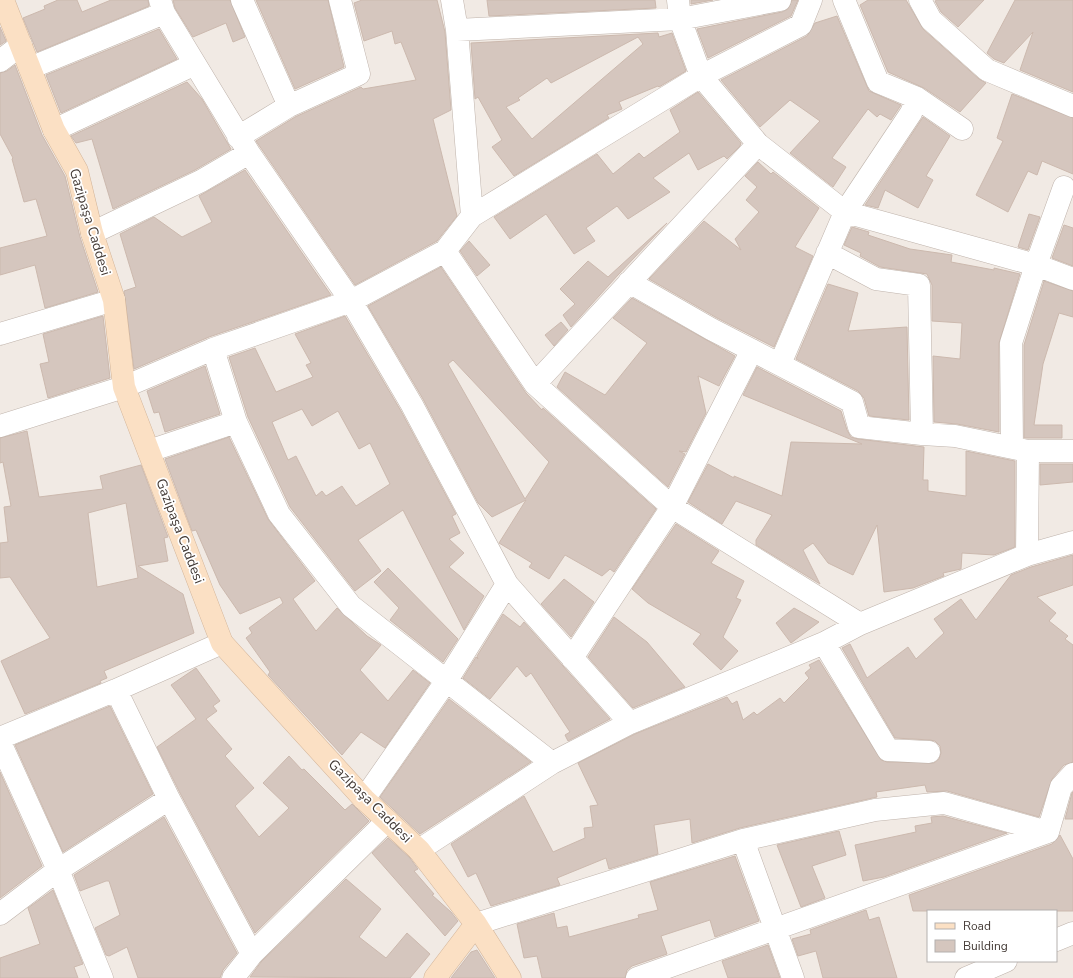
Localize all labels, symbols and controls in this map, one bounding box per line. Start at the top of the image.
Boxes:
street label: Gazipaşa Caddesi [65,166,115,278]
street label: Gazipaşa Caddesi [151,476,209,586]
street label: Gazipaşa Caddesi [324,755,416,847]
legend [927,910,1057,962]
text: Road [963,918,991,934]
text: Building [963,938,1008,954]

